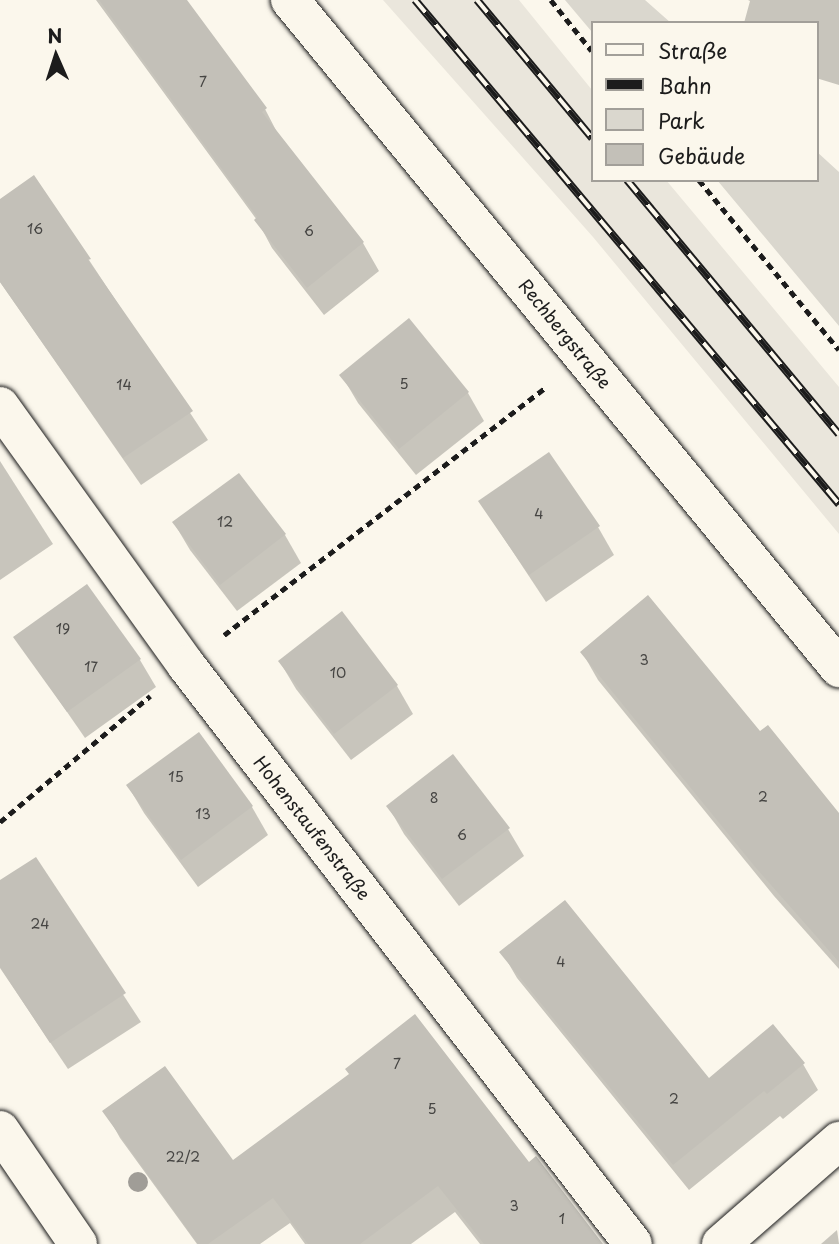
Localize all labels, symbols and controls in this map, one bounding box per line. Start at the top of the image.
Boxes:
north arrow [21,21,91,91]
text: N [47,21,63,49]
legend [590,21,818,182]
text: Straße [658,34,727,66]
text: Bahn [658,69,712,101]
house number: 7 [199,74,207,90]
text: Park [658,104,705,136]
text: Gebäude [658,139,745,171]
house number: 16 [27,221,43,237]
house number: 6 [304,223,314,239]
street label: Rechbergstraße [514,275,616,393]
house number: 5 [399,376,409,392]
house number: 14 [116,377,132,393]
house number: 4 [534,506,544,522]
house number: 12 [217,514,233,530]
house number: 19 [56,621,70,637]
house number: 3 [639,652,649,668]
house number: 17 [84,659,98,675]
house number: 10 [330,665,346,681]
street label: Hohenstaufenstraße [249,752,375,904]
house number: 15 [168,769,184,785]
house number: 2 [758,789,768,805]
house number: 8 [430,790,438,806]
house number: 13 [195,806,211,822]
house number: 6 [457,827,467,843]
house number: 24 [31,916,49,932]
house number: 4 [556,954,566,970]
house number: 7 [393,1056,401,1072]
house number: 2 [669,1091,679,1107]
house number: 5 [427,1101,437,1117]
house number: 22/2 [166,1149,200,1165]
house number: 3 [509,1198,519,1214]
house number: 1 [559,1211,565,1227]

